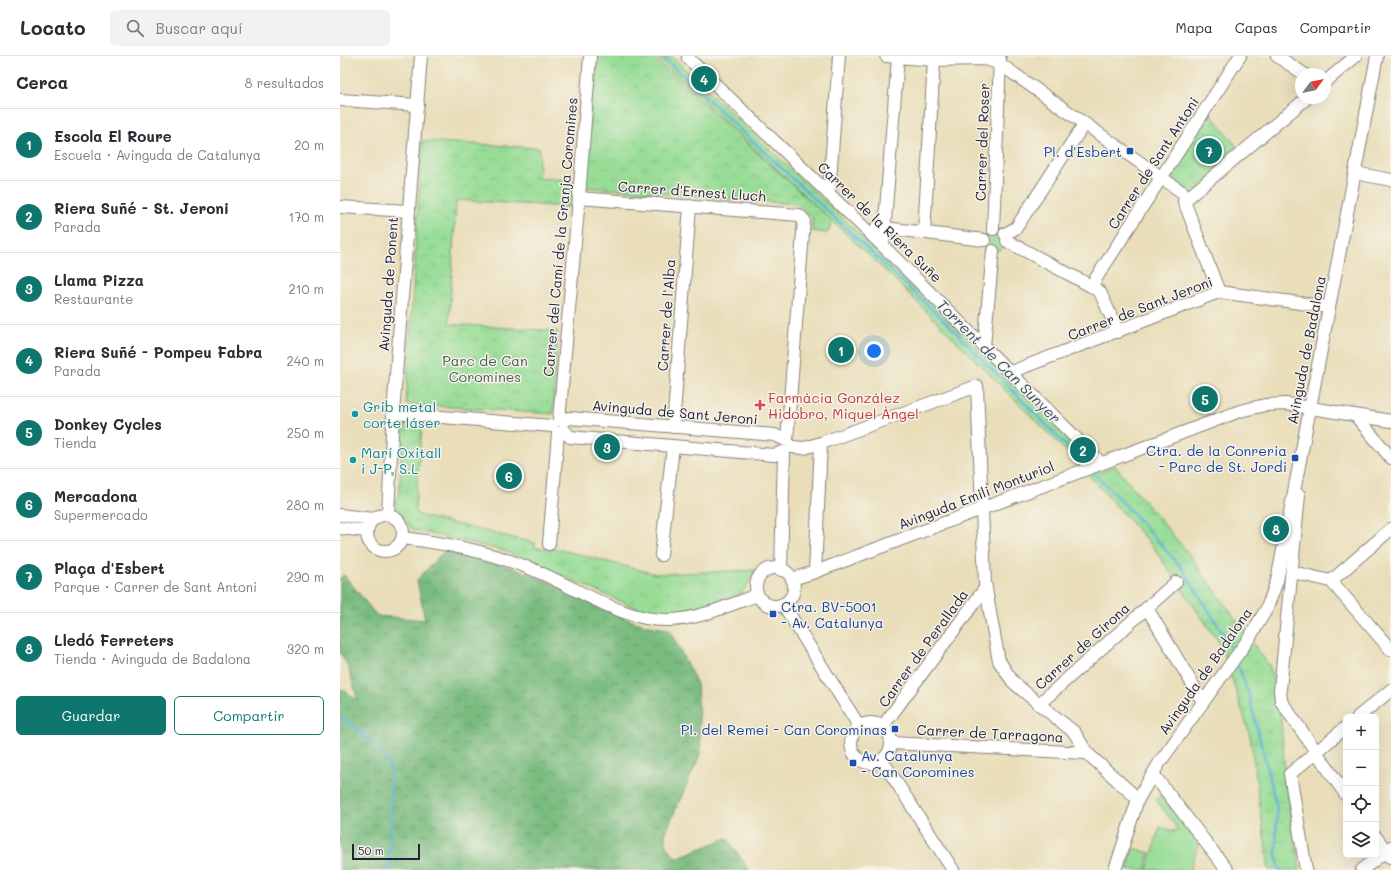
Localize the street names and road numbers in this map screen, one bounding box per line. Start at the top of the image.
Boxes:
street label: Carrer del Roser [970,83,994,201]
street label: Carrer de Sant Antoni [1103,93,1203,233]
street label: Carrer del Camí de la Granja Coromines [538,97,582,377]
street label: Carrer de la Riera Suñe [814,158,946,286]
street label: Carrer d'Ernest Lluch [617,176,767,206]
street label: Avinguda de Ponent [374,216,402,352]
street label: Carrer de l'Alba [653,258,679,372]
street label: Carrer de Sant Jeroni [1065,272,1215,344]
street label: Avinguda de Badalona [1282,274,1330,426]
street label: Avinguda de Sant Jeroni [591,395,759,429]
street label: Avinguda Emili Monturiol [895,456,1057,534]
street label: Carrer de Perallada [874,585,972,711]
street label: Carrer de Girona [1031,598,1133,694]
street label: Avinguda de Badalona [1154,604,1256,738]
street label: Carrer de Tarragona [916,720,1064,746]

